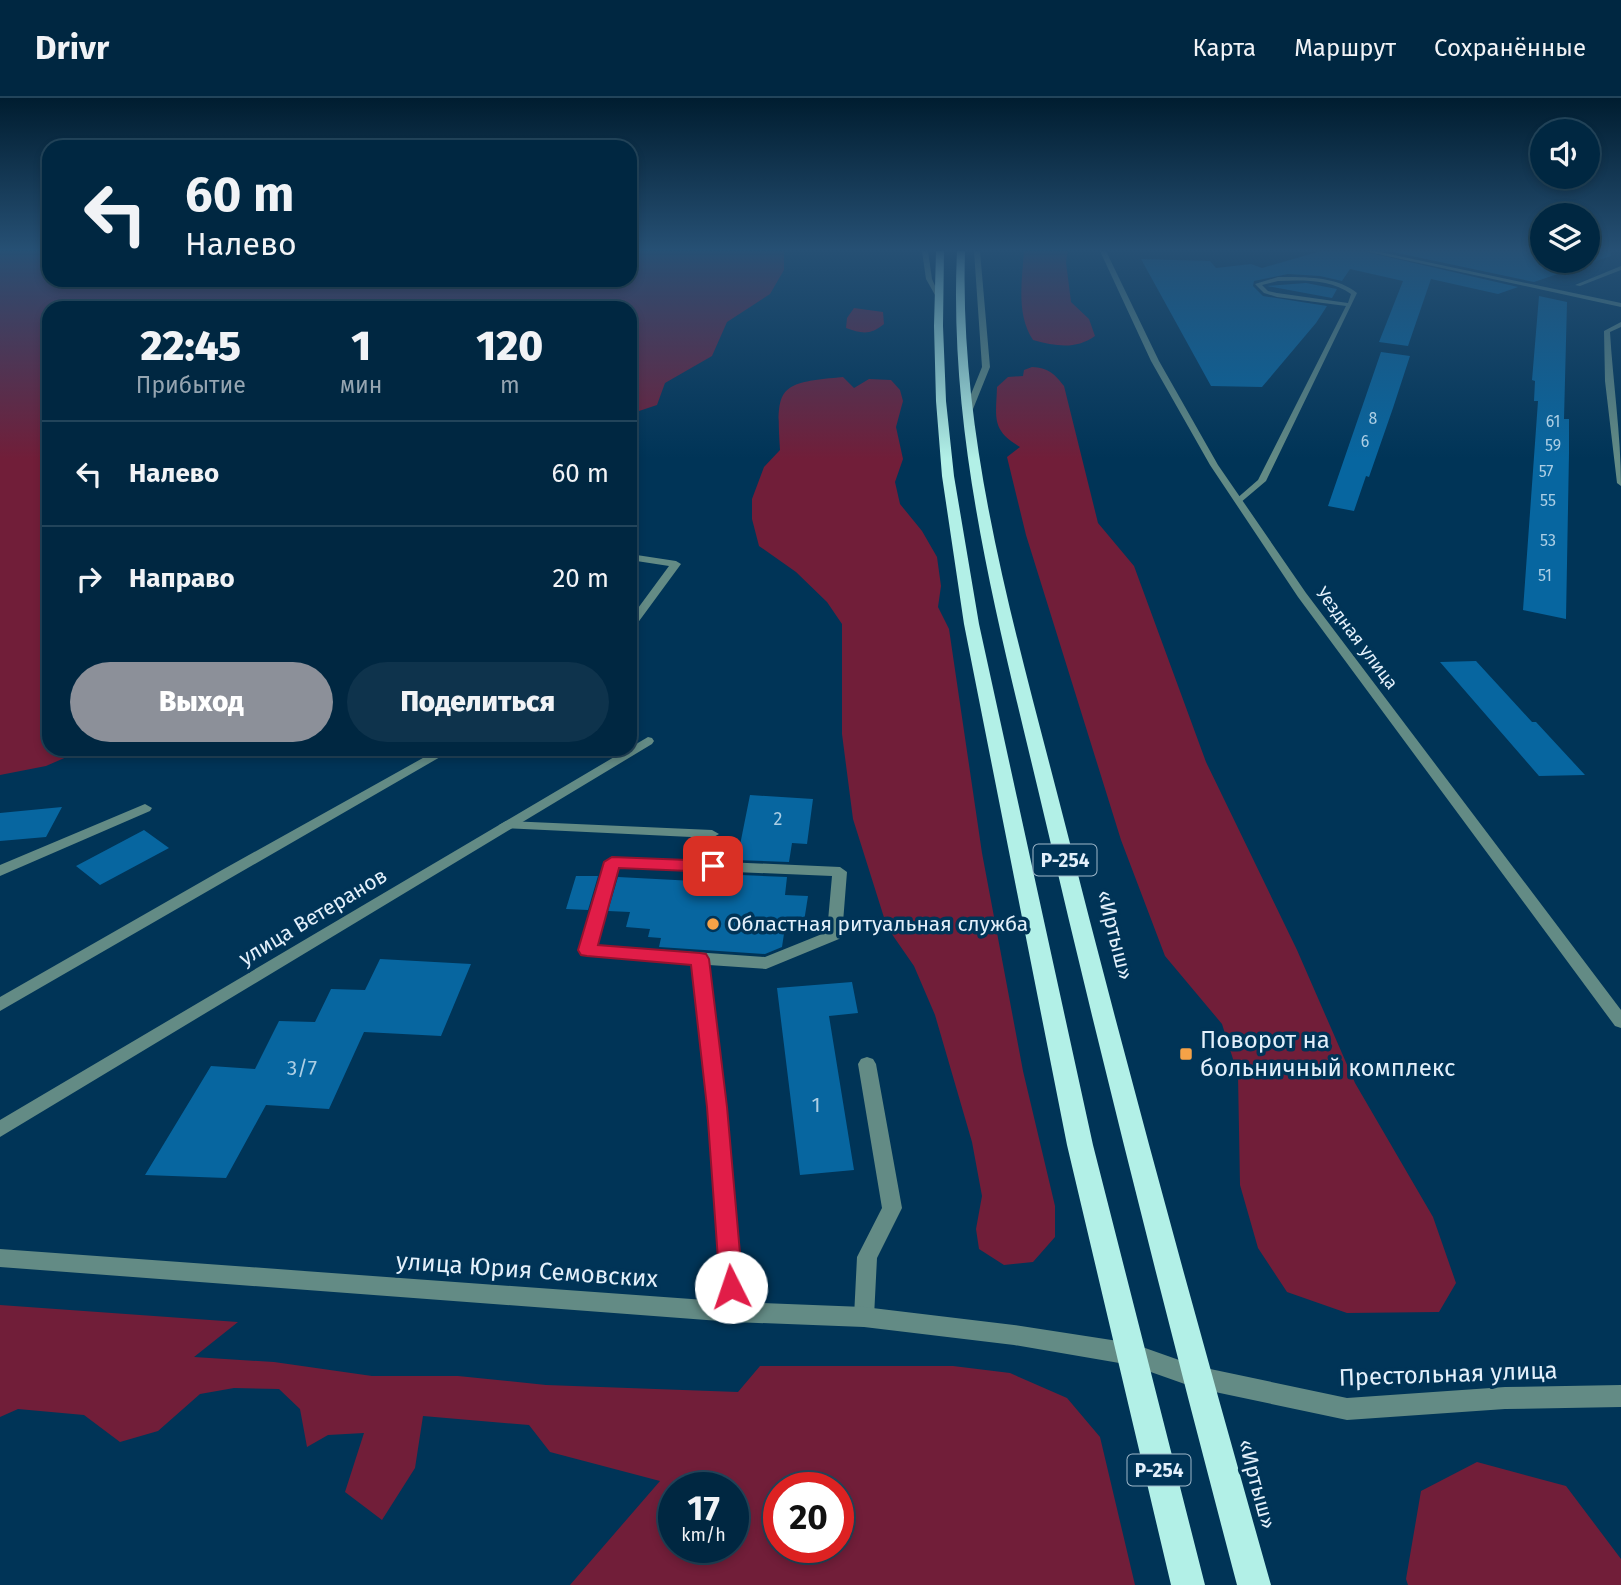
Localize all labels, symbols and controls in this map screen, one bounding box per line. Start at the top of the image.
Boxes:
text: Drivr [35,28,109,68]
text: Карта [1193,34,1256,62]
text: Маршрут [1294,34,1396,62]
text: Сохранённые [1434,34,1586,62]
map controls [1530,119,1600,273]
button: sound [1530,119,1600,189]
text: 60 m [185,165,294,224]
icon: left [70,168,161,259]
button: layers [1530,203,1600,273]
text: Налево [185,225,297,263]
text: 22:45 [141,321,241,371]
text: 1 [351,321,371,371]
text: 120 [476,321,543,371]
text: Прибытие [136,371,246,399]
text: мин [340,371,383,399]
text: m [500,371,520,399]
house number: 8 [1369,409,1378,428]
house number: 61 [1546,412,1560,431]
house number: 6 [1361,432,1369,451]
house number: 59 [1545,436,1561,455]
icon: left [70,455,108,493]
text: Налево [129,458,219,489]
text: 60 m [551,458,609,489]
house number: 57 [1539,462,1553,481]
house number: 55 [1540,491,1556,510]
house number: 53 [1540,531,1556,550]
icon: right [70,560,108,598]
text: Направо [129,563,235,594]
text: 20 m [552,563,609,594]
house number: 51 [1538,566,1552,585]
street label: Уездная улица [1311,582,1403,694]
button: Выход [70,662,333,742]
button: Поделиться [347,662,609,742]
house number: 2 [774,808,783,830]
pin [683,836,743,896]
road number: Р-254 [1034,845,1096,876]
icon: arrive [694,847,732,885]
street label: улица Ветеранов [234,862,392,972]
street label: «Иртыш» [1091,887,1139,983]
place label: Областная ритуальная служба [727,911,1028,937]
marker: Областная ритуальная служба [705,916,721,932]
place label: Поворот на больничный комплекс [1200,1026,1456,1082]
marker: Поворот на больничный комплекс [1178,1046,1194,1062]
house number: 3/7 [287,1055,317,1081]
house number: 1 [811,1092,821,1118]
street label: улица Юрия Семовских [395,1247,659,1293]
position arrow [694,1250,768,1324]
street label: Престольная улица [1338,1356,1558,1392]
street label: «Иртыш» [1233,1436,1281,1532]
road number: Р-254 [1128,1454,1190,1486]
speed limit sign: 20 [763,1472,854,1563]
text: 17 [687,1487,720,1529]
text: km/h [681,1524,726,1546]

